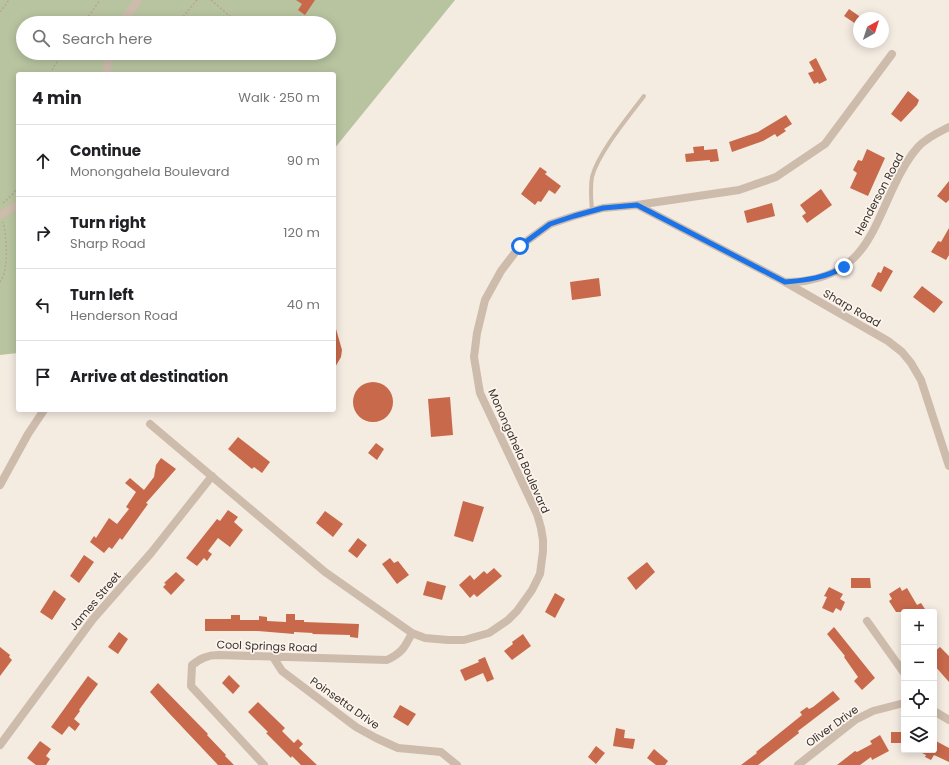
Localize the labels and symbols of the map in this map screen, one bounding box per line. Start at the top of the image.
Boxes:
north arrow [853,12,889,48]
street label: Henderson Road [851,150,907,238]
route start [511,237,529,255]
route end [835,258,853,276]
street label: Sharp Road [820,285,884,331]
street label: Monongahela Boulevard [484,386,554,516]
street label: James Street [66,568,124,634]
street label: Cool Springs Road [216,636,318,656]
street label: Poinsetta Drive [307,673,383,733]
street label: Oliver Drive [802,701,862,751]

